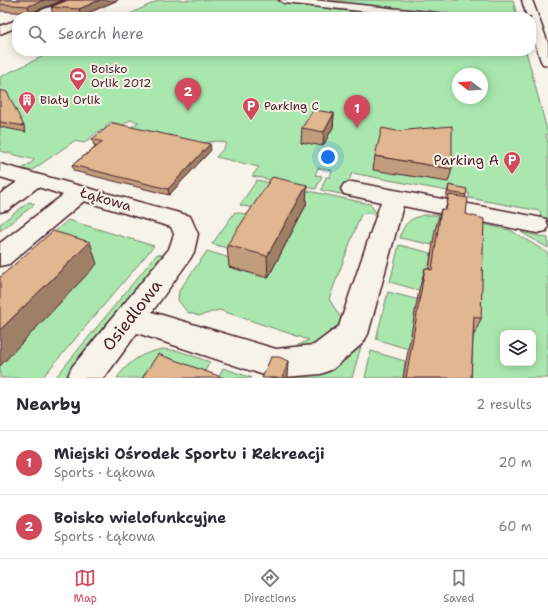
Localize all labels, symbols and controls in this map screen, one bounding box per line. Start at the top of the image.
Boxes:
search box [12,12,536,56]
icon: search [26,23,48,45]
text: Search here [58,24,144,44]
place label: Boisko Orlik 2012 [91,61,152,91]
sports icon: Boisko Orlik 2012 [68,66,88,91]
north arrow [452,68,488,104]
pin: 2 [175,78,201,111]
building icon: Biały Orlik [17,90,37,115]
place label: Biały Orlik [40,92,101,108]
pin: 1 [344,95,370,128]
parking icon: Parking C [241,96,261,121]
place label: Parking C [264,98,319,114]
your location [318,147,338,167]
parking icon: Parking A [502,150,522,175]
place label: Parking A [434,151,499,169]
street label: Łąkowa [77,183,134,215]
street label: Osiedlowa [97,274,167,355]
map controls [500,330,536,366]
button: layers [500,330,536,366]
text: Nearby [16,393,81,415]
text: 2 results [476,396,532,413]
text: Miejski Ośrodek Sportu i Rekreacji [54,444,325,464]
text: 1 [26,454,32,471]
text: 20 m [499,454,532,471]
text: Sports · Łąkowa [54,464,155,481]
text: Boisko wielofunkcyjne [54,508,226,528]
text: 2 [24,518,34,535]
text: 60 m [499,518,532,535]
text: Sports · Łąkowa [54,528,155,545]
tab: Map [73,567,97,606]
tab: Directions [244,567,296,606]
tab: Saved [443,567,475,606]

